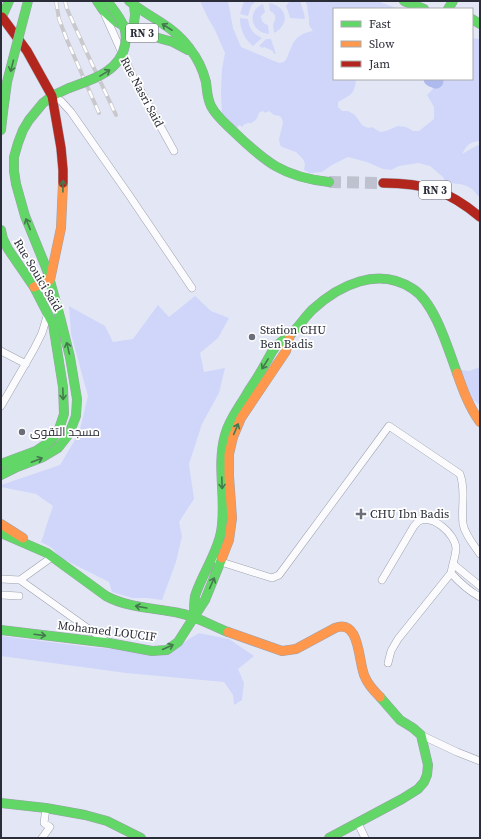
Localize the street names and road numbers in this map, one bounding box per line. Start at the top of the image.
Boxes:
road number: RN 3 [126,24,158,42]
street label: Rue Nasri Said [117,54,167,130]
road number: RN 3 [419,181,451,199]
street label: Rue Souici Saïd [10,236,66,314]
street label: Mohamed LOUCIF [57,617,157,645]

